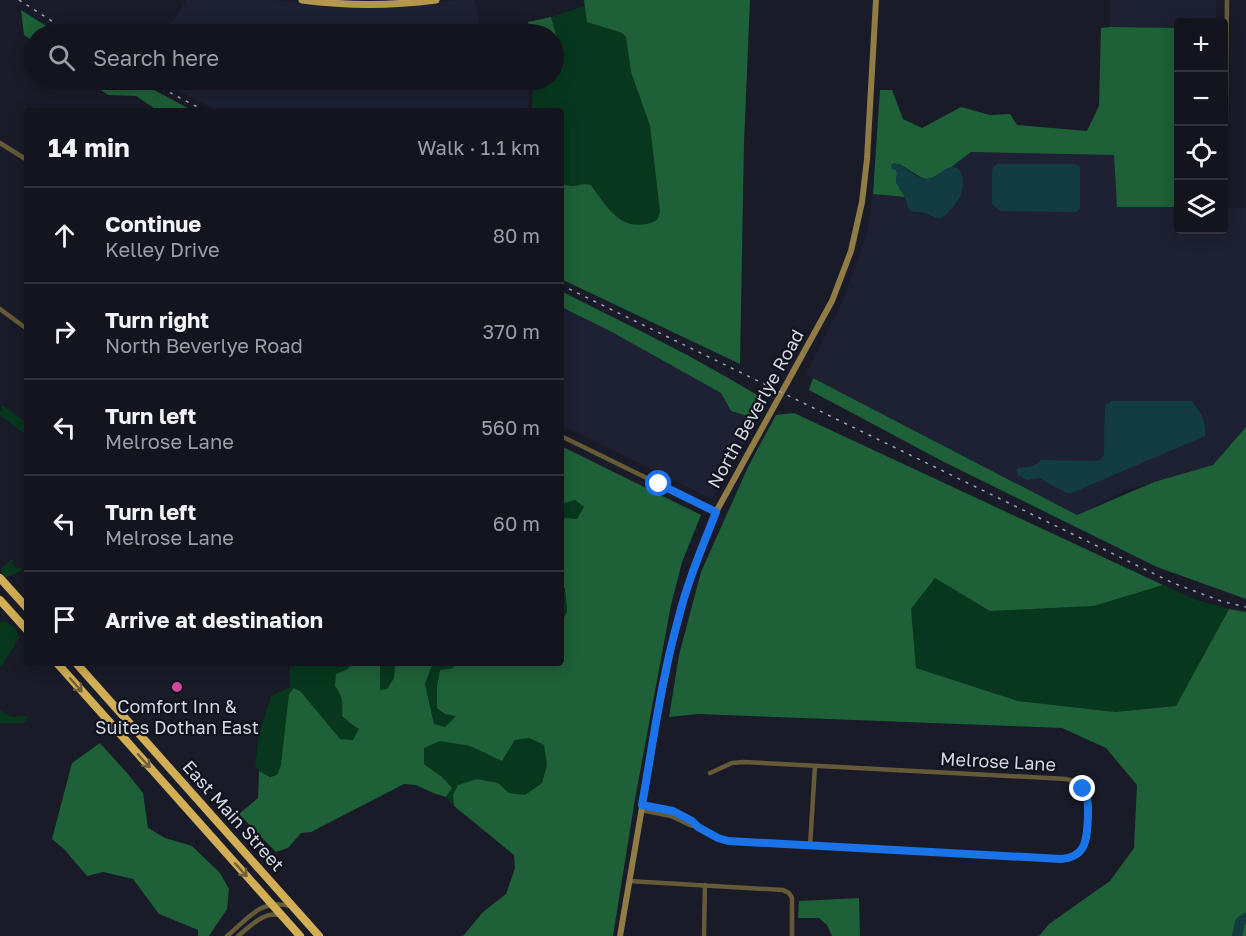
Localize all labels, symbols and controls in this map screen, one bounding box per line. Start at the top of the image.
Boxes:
map controls [1174,18,1228,234]
button: + [1174,18,1228,72]
search box [24,24,564,90]
icon: search [45,41,78,74]
text: Search here [93,44,219,71]
button: − [1174,72,1228,126]
button: locate [1174,126,1228,180]
text: 14 min [48,132,130,163]
text: Walk · 1.1 km [417,135,540,159]
button: layers [1174,180,1228,234]
text: Continue [105,210,201,237]
icon: ahead [48,219,81,252]
text: 80 m [493,223,540,247]
text: Kelley Drive [105,237,220,261]
text: Turn right [105,306,209,333]
icon: right [48,315,81,348]
text: 370 m [483,319,540,343]
street label: North Beverlye Road [702,325,808,492]
text: North Beverlye Road [105,333,303,357]
text: Turn left [105,402,196,429]
icon: left [48,411,81,444]
text: 560 m [481,415,540,439]
text: Melrose Lane [105,429,234,453]
route start [645,470,671,496]
text: Turn left [105,498,196,525]
icon: left [48,507,81,540]
text: 60 m [493,511,540,535]
text: Melrose Lane [105,525,234,549]
icon: arrive [48,603,81,636]
text: Arrive at destination [105,606,323,633]
one-way arrow [68,676,82,692]
marker: Comfort Inn & Suites Dothan East [170,680,184,694]
place label: Comfort Inn & Suites Dothan East [95,695,259,738]
street label: Melrose Lane [940,747,1057,775]
one-way arrow [137,753,151,768]
street label: East Main Street [178,755,289,875]
route end [1069,775,1095,801]
one-way arrow [234,862,248,877]

